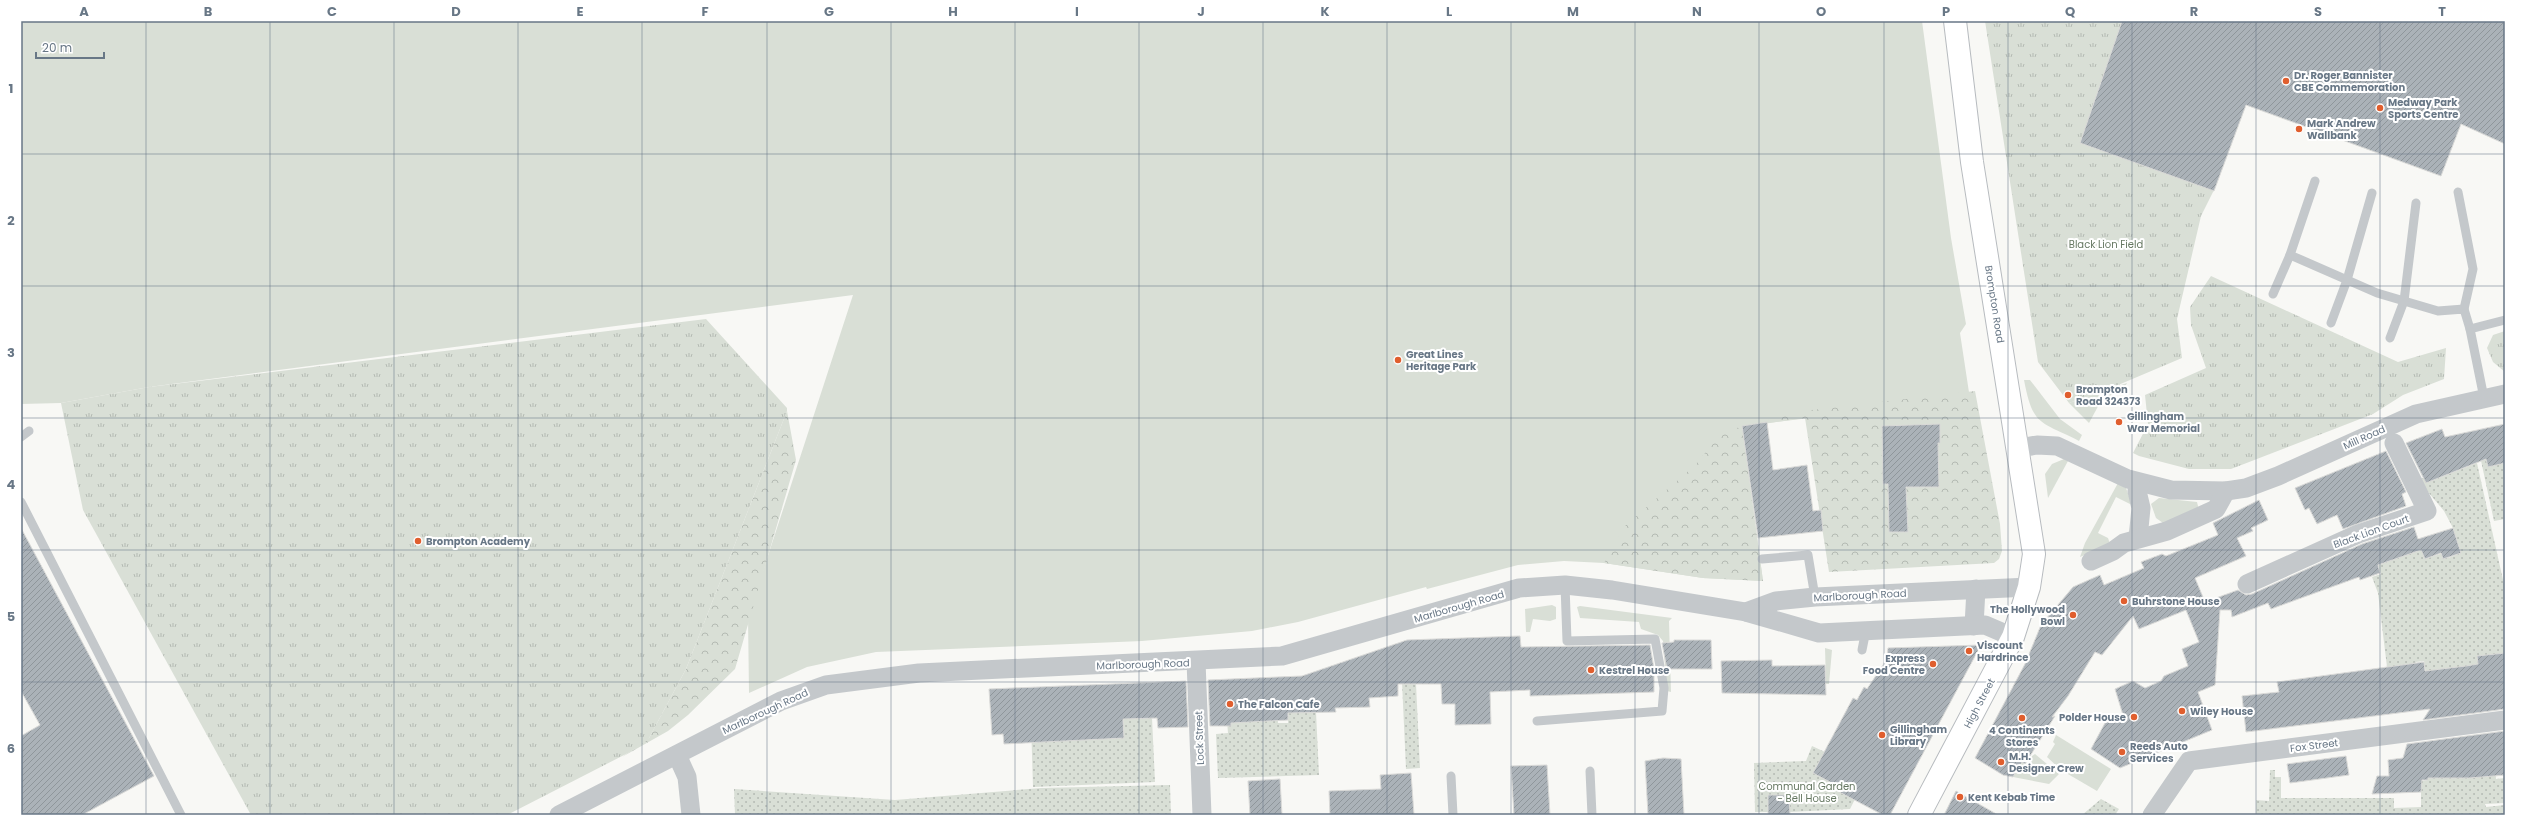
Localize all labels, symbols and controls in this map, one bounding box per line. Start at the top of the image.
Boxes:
text: A [79,2,89,21]
text: B [204,2,213,21]
text: C [327,2,337,21]
text: D [451,2,461,21]
text: E [576,2,584,21]
text: F [701,2,709,21]
text: G [824,2,834,21]
text: H [948,2,958,21]
text: I [1075,2,1079,21]
text: J [1197,2,1205,21]
text: K [1320,2,1330,21]
text: L [1446,2,1452,21]
text: M [1567,2,1579,21]
text: N [1692,2,1702,21]
text: O [1816,2,1826,21]
text: P [1942,2,1950,21]
text: Q [2065,2,2075,21]
text: R [2190,2,2198,21]
text: S [2314,2,2322,21]
text: T [2438,2,2446,21]
scale bar [36,34,104,60]
text: 20 m [42,39,72,56]
place label: Dr. Roger Bannister CBE Commemoration [2294,68,2405,95]
marker: Dr. Roger Bannister CBE Commemoration [2281,76,2291,86]
text: 1 [9,79,13,98]
place label: Medway Park Sports Centre [2388,95,2458,122]
marker: Medway Park Sports Centre [2375,103,2385,113]
place label: Mark Andrew Wallbank [2307,116,2376,143]
marker: Mark Andrew Wallbank [2294,124,2304,134]
text: 2 [7,211,15,230]
park label: Black Lion Field [2069,237,2143,252]
street label: Brompton Road [1981,264,2008,344]
text: 3 [7,343,15,362]
place label: Great Lines Heritage Park [1406,347,1477,374]
marker: Great Lines Heritage Park [1393,355,1403,365]
place label: Brompton Road 324373 [2076,382,2141,409]
marker: Brompton Road 324373 [2063,390,2073,400]
place label: Gillingham War Memorial [2127,409,2200,436]
marker: Gillingham War Memorial [2114,417,2124,427]
street label: Mill Road [2341,422,2388,453]
text: 4 [7,475,16,494]
street label: Black Lion Court [2331,511,2411,552]
place label: Brompton Academy [426,534,531,549]
marker: Brompton Academy [413,536,423,546]
street label: Marlborough Road [1412,586,1506,627]
street label: Marlborough Road [1813,586,1907,605]
place label: Buhrstone House [2132,594,2220,609]
marker: Buhrstone House [2119,596,2129,606]
place label: The Hollywood Bowl [1990,602,2065,629]
text: 5 [7,607,15,626]
marker: The Hollywood Bowl [2068,610,2078,620]
place label: Viscount Hardrince [1977,638,2028,665]
marker: Viscount Hardrince [1964,646,1974,656]
place label: Express Food Centre [1863,651,1925,678]
street label: Marlborough Road [1096,655,1190,674]
marker: Express Food Centre [1928,659,1938,669]
place label: Kestrel House [1599,663,1669,678]
marker: Kestrel House [1586,665,1596,675]
street label: High Street [1960,675,1999,731]
street label: Marlborough Road [720,685,811,738]
place label: The Falcon Cafe [1238,697,1320,712]
marker: The Falcon Cafe [1225,699,1235,709]
place label: Wiley House [2190,704,2253,719]
marker: Wiley House [2177,706,2187,716]
street label: Lock Street [1191,710,1208,765]
place label: Polder House [2059,710,2126,725]
marker: Polder House [2129,712,2139,722]
marker: 4 Continents Stores [2017,713,2027,723]
place label: Gillingham Library [1890,722,1947,749]
place label: 4 Continents Stores [1989,723,2055,750]
marker: Gillingham Library [1877,730,1887,740]
street label: Fox Street [2289,735,2339,756]
text: 6 [7,739,15,758]
place label: Reeds Auto Services [2130,739,2189,766]
marker: Reeds Auto Services [2117,747,2127,757]
place label: M.H. Designer Crew [2009,749,2084,776]
marker: M.H. Designer Crew [1996,757,2006,767]
park label: Communal Garden - Bell House [1758,779,1856,806]
place label: Kent Kebab Time [1968,790,2055,805]
marker: Kent Kebab Time [1955,792,1965,802]

